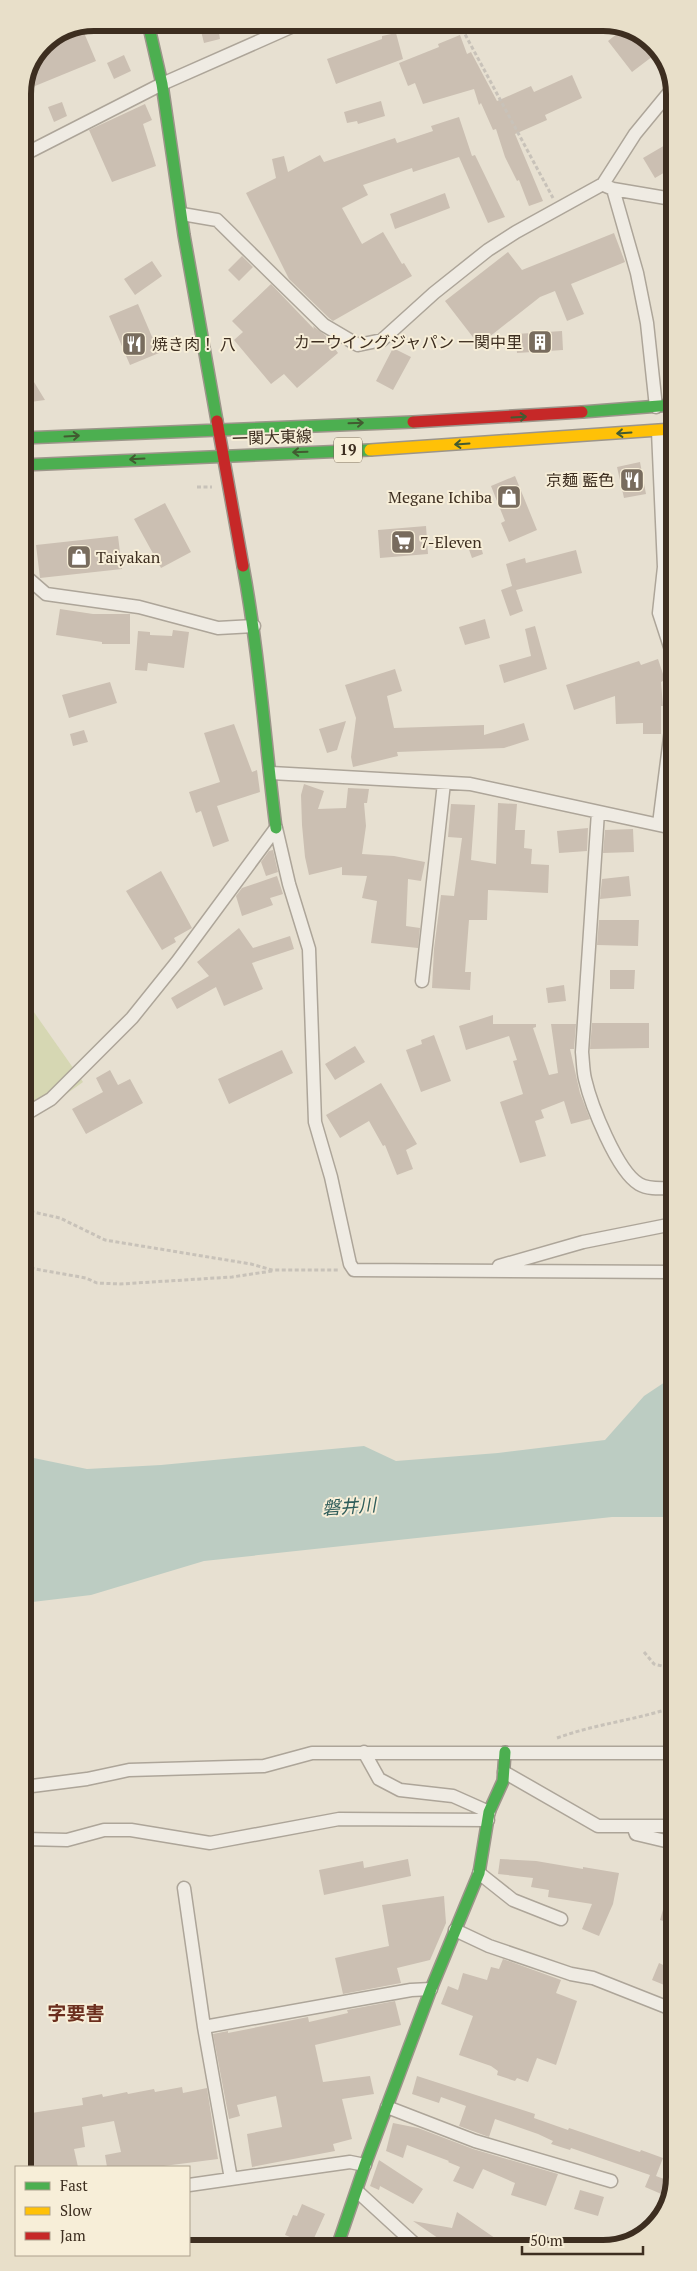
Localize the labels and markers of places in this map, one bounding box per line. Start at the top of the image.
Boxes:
building icon: カーウイングジャパン 一関中里 [527,329,553,355]
restaurant icon: 焼き肉！ 八 [121,331,147,357]
place label: カーウイングジャパン 一関中里 [294,331,522,353]
place label: 焼き肉！ 八 [152,333,236,355]
restaurant icon: 京麺 藍色 [619,467,645,493]
place label: 京麺 藍色 [546,469,614,491]
shop icon: Megane Ichiba [496,484,522,510]
place label: Megane Ichiba [388,486,492,508]
supermarket icon: 7-Eleven [390,529,416,555]
place label: 7-Eleven [420,531,482,553]
shop icon: Taiyakan [66,544,92,570]
place label: Taiyakan [96,546,161,568]

